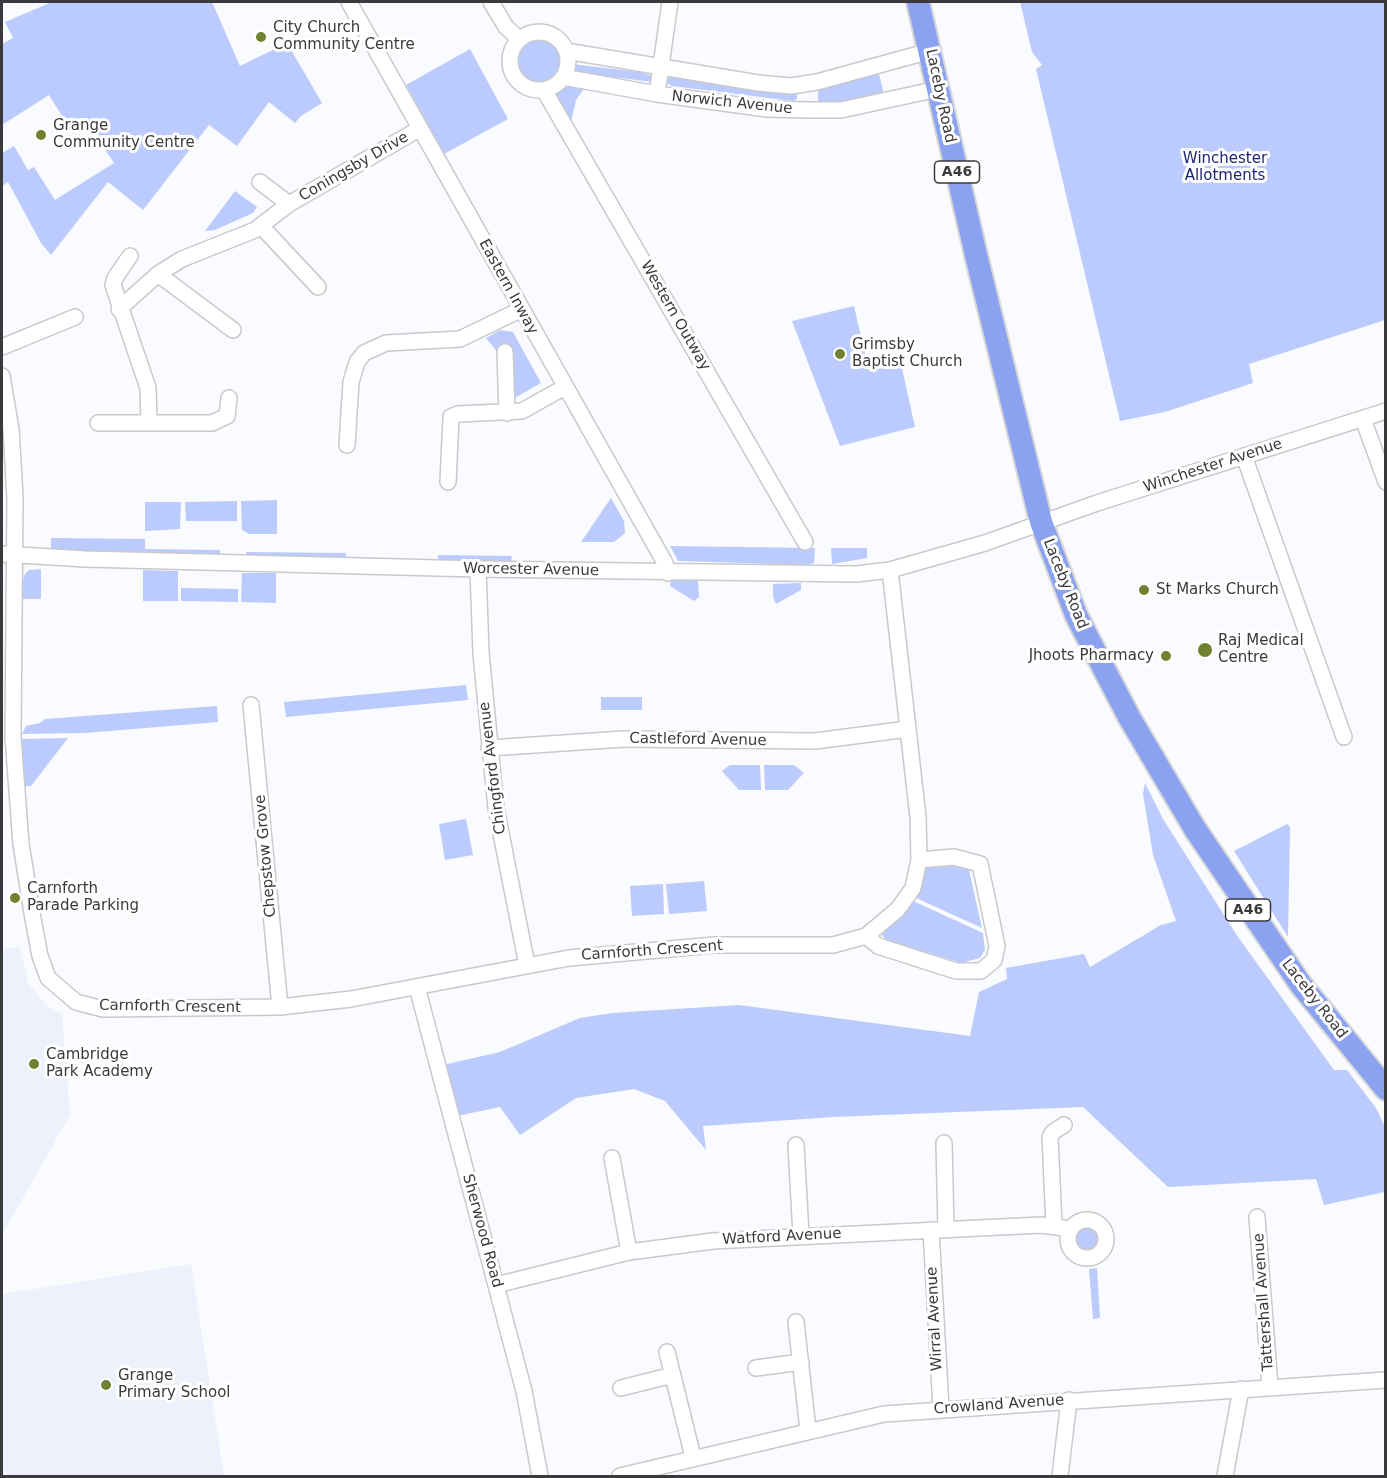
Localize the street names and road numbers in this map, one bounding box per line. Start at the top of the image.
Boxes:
street label: Laceby Road [921,47,959,145]
street label: Norwich Avenue [671,88,793,118]
street label: Coningsby Drive [296,128,412,206]
road number: A46 [934,161,980,183]
street label: Eastern Inway [474,236,542,338]
street label: Western Outway [636,258,714,374]
street label: Winchester Avenue [1141,435,1285,497]
street label: Laceby Road [1039,536,1091,632]
street label: Worcester Avenue [463,560,599,580]
street label: Chingford Avenue [476,701,510,835]
street label: Castleford Avenue [629,730,767,750]
street label: Chepstow Grove [252,794,280,918]
road number: A46 [1226,899,1270,921]
street label: Carnforth Crescent [581,937,723,965]
street label: Laceby Road [1277,956,1351,1042]
street label: Carnforth Crescent [99,997,241,1017]
street label: Sherwood Road [458,1172,506,1290]
street label: Watford Avenue [722,1225,842,1249]
street label: Tattershall Avenue [1250,1232,1278,1372]
street label: Wirral Avenue [923,1266,947,1372]
street label: Crowland Avenue [933,1391,1065,1419]

